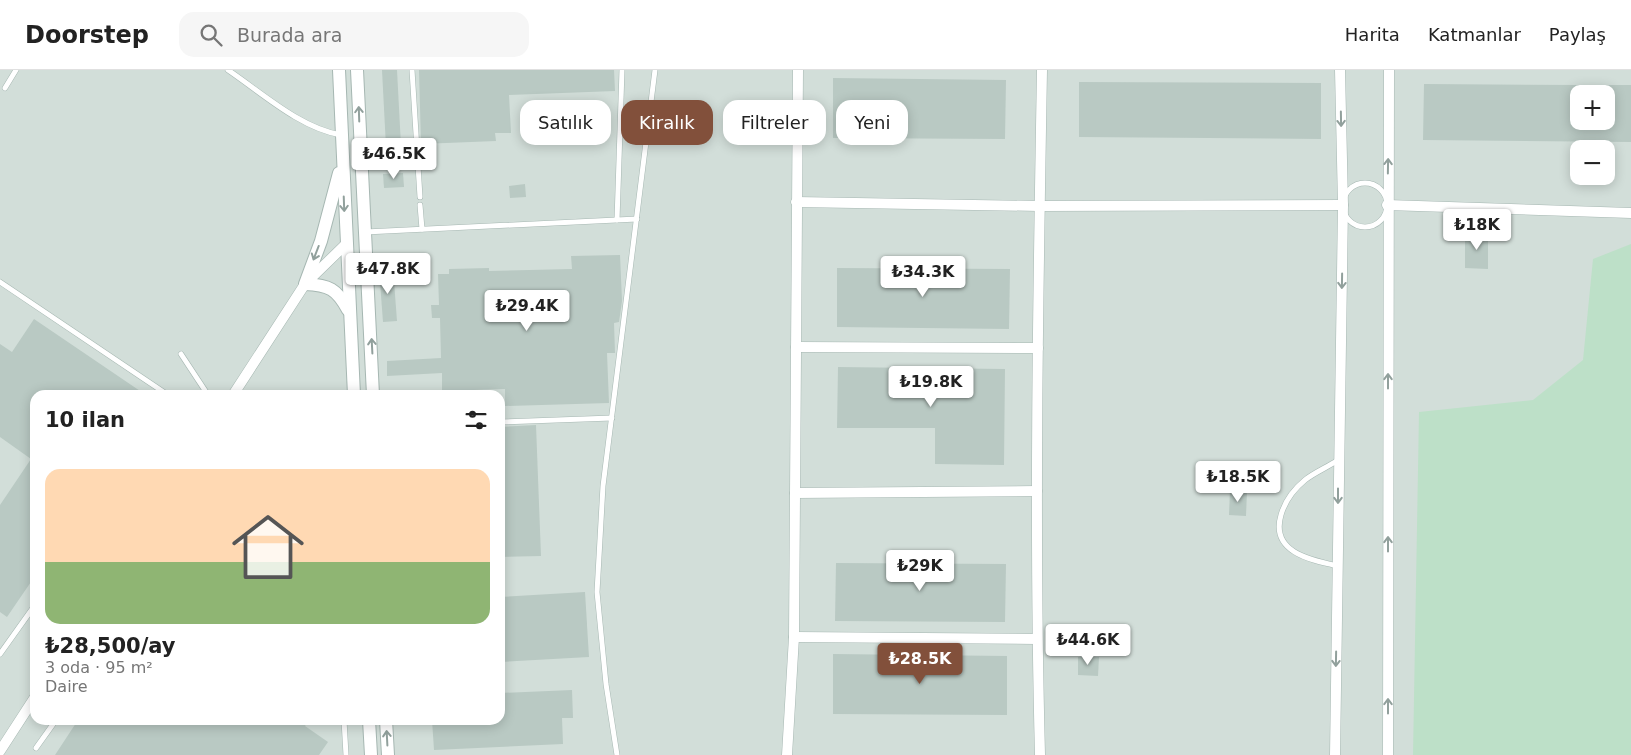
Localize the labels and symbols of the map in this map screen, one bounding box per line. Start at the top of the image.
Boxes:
one-way arrow [355,106,364,122]
one-way arrow [1336,110,1346,126]
pin: ₺46.5K [353,138,435,180]
one-way arrow [1383,159,1393,175]
one-way arrow [340,196,349,212]
pin: ₺18K [1447,208,1507,251]
one-way arrow [311,245,320,260]
pin: ₺47.8K [347,252,429,295]
pin: ₺34.3K [882,256,964,298]
one-way arrow [1337,272,1347,289]
pin: ₺29.4K [486,290,568,332]
one-way arrow [367,339,376,355]
pin: ₺19.8K [890,366,972,408]
one-way arrow [1383,374,1393,390]
pin: ₺18.5K [1197,460,1279,503]
one-way arrow [1333,488,1343,504]
one-way arrow [1383,536,1393,552]
pin: ₺29K [890,550,950,592]
pin: ₺44.6K [1047,624,1129,666]
pin: ₺28.5K [879,642,961,685]
one-way arrow [1331,650,1341,666]
one-way arrow [1383,699,1393,715]
one-way arrow [383,730,392,746]

